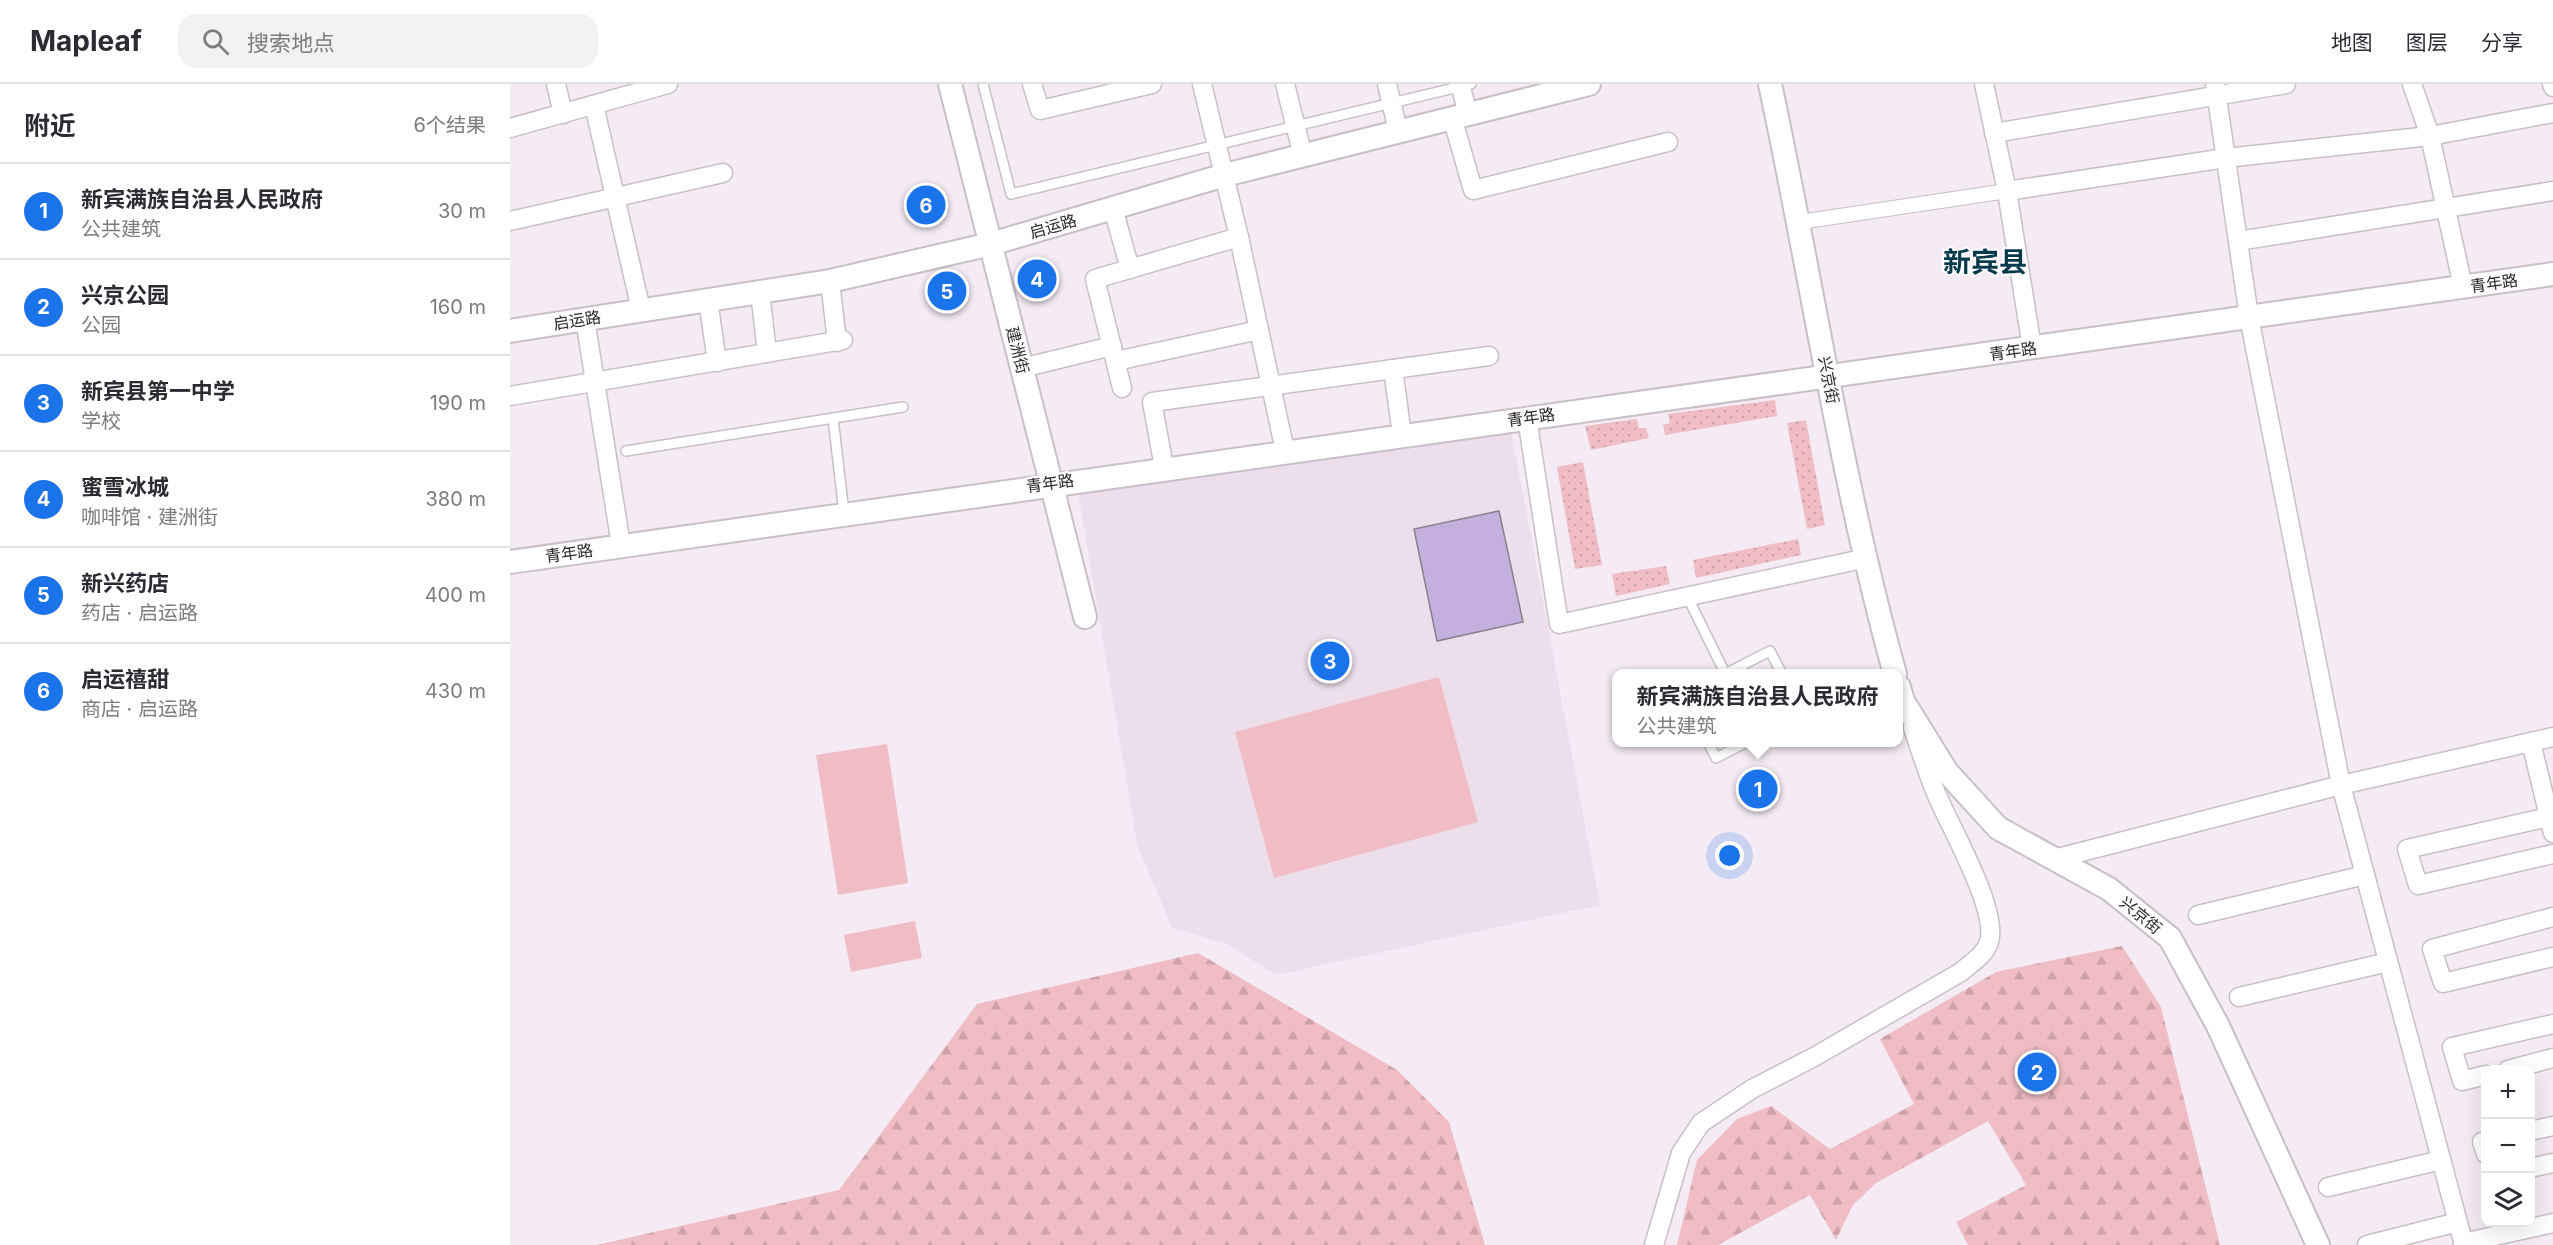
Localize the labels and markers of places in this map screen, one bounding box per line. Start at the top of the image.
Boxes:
pin: 6 [906,182,946,228]
pin: 4 [1018,256,1056,302]
pin: 5 [928,268,966,314]
pin: 3 [1310,638,1350,684]
pin: 1 [1738,766,1778,812]
pin: 2 [2018,1050,2056,1094]

